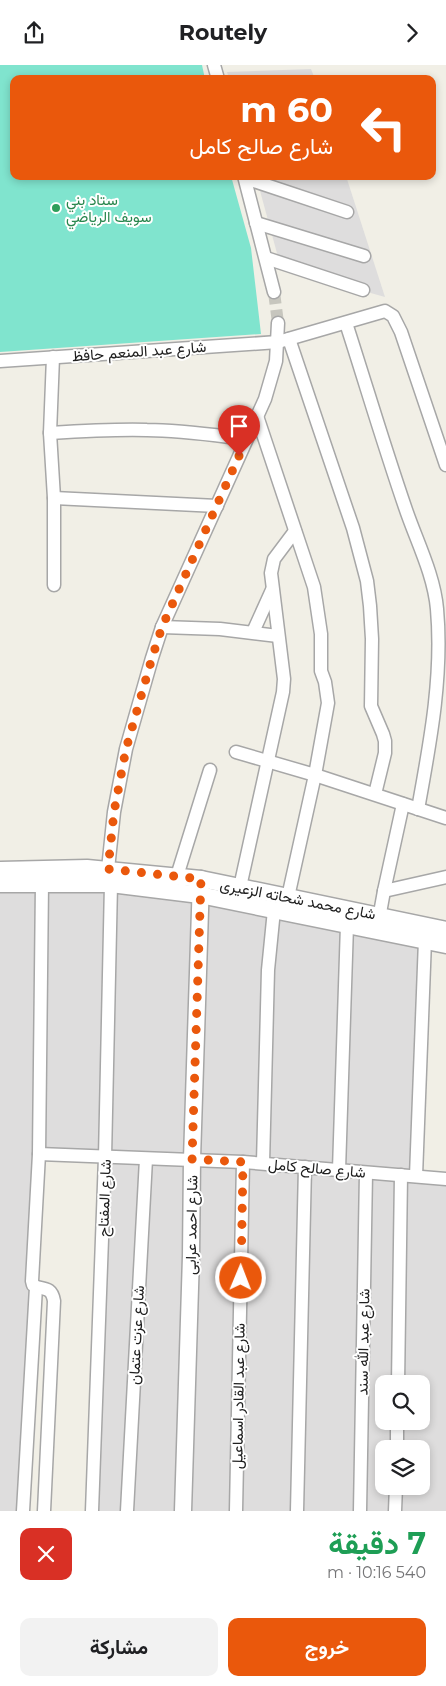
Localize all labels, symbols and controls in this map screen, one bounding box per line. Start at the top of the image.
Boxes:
icon: share [20,19,48,47]
text: Routely [179,19,267,46]
icon: forward [398,19,426,47]
text: 60 m [240,88,333,131]
icon: left [351,95,416,160]
text: شارع صالح كامل [190,133,333,160]
place label: ستاد بني سويف الرياضي [66,190,152,230]
marker: ستاد بني سويف الرياضي [50,202,62,214]
street label: شارع عبد المنعم حافظ [71,337,207,367]
pin [218,405,260,456]
icon: arrive [225,412,253,440]
street label: شارع محمد شحاته الزعيرى [218,875,378,925]
street label: شارع صالح كامل [267,1154,367,1184]
street label: شارع المفتاح [93,1159,117,1237]
street label: شارع احمد عرابى [181,1175,203,1275]
position arrow [214,1251,266,1303]
street label: شارع عزت عتمان [124,1285,150,1385]
street label: شارع عبد الله سند [353,1288,375,1396]
street label: شارع عبد القادر اسماعيل [227,1323,251,1469]
map controls [375,1375,430,1495]
button: search [375,1375,430,1430]
button: layers [375,1440,430,1495]
text: 7 دقيقة [328,1525,426,1562]
button: close [20,1528,72,1580]
text: 540 m · 10:16 [327,1563,426,1582]
button: مشاركة [20,1618,218,1676]
button: خروج [228,1618,426,1676]

